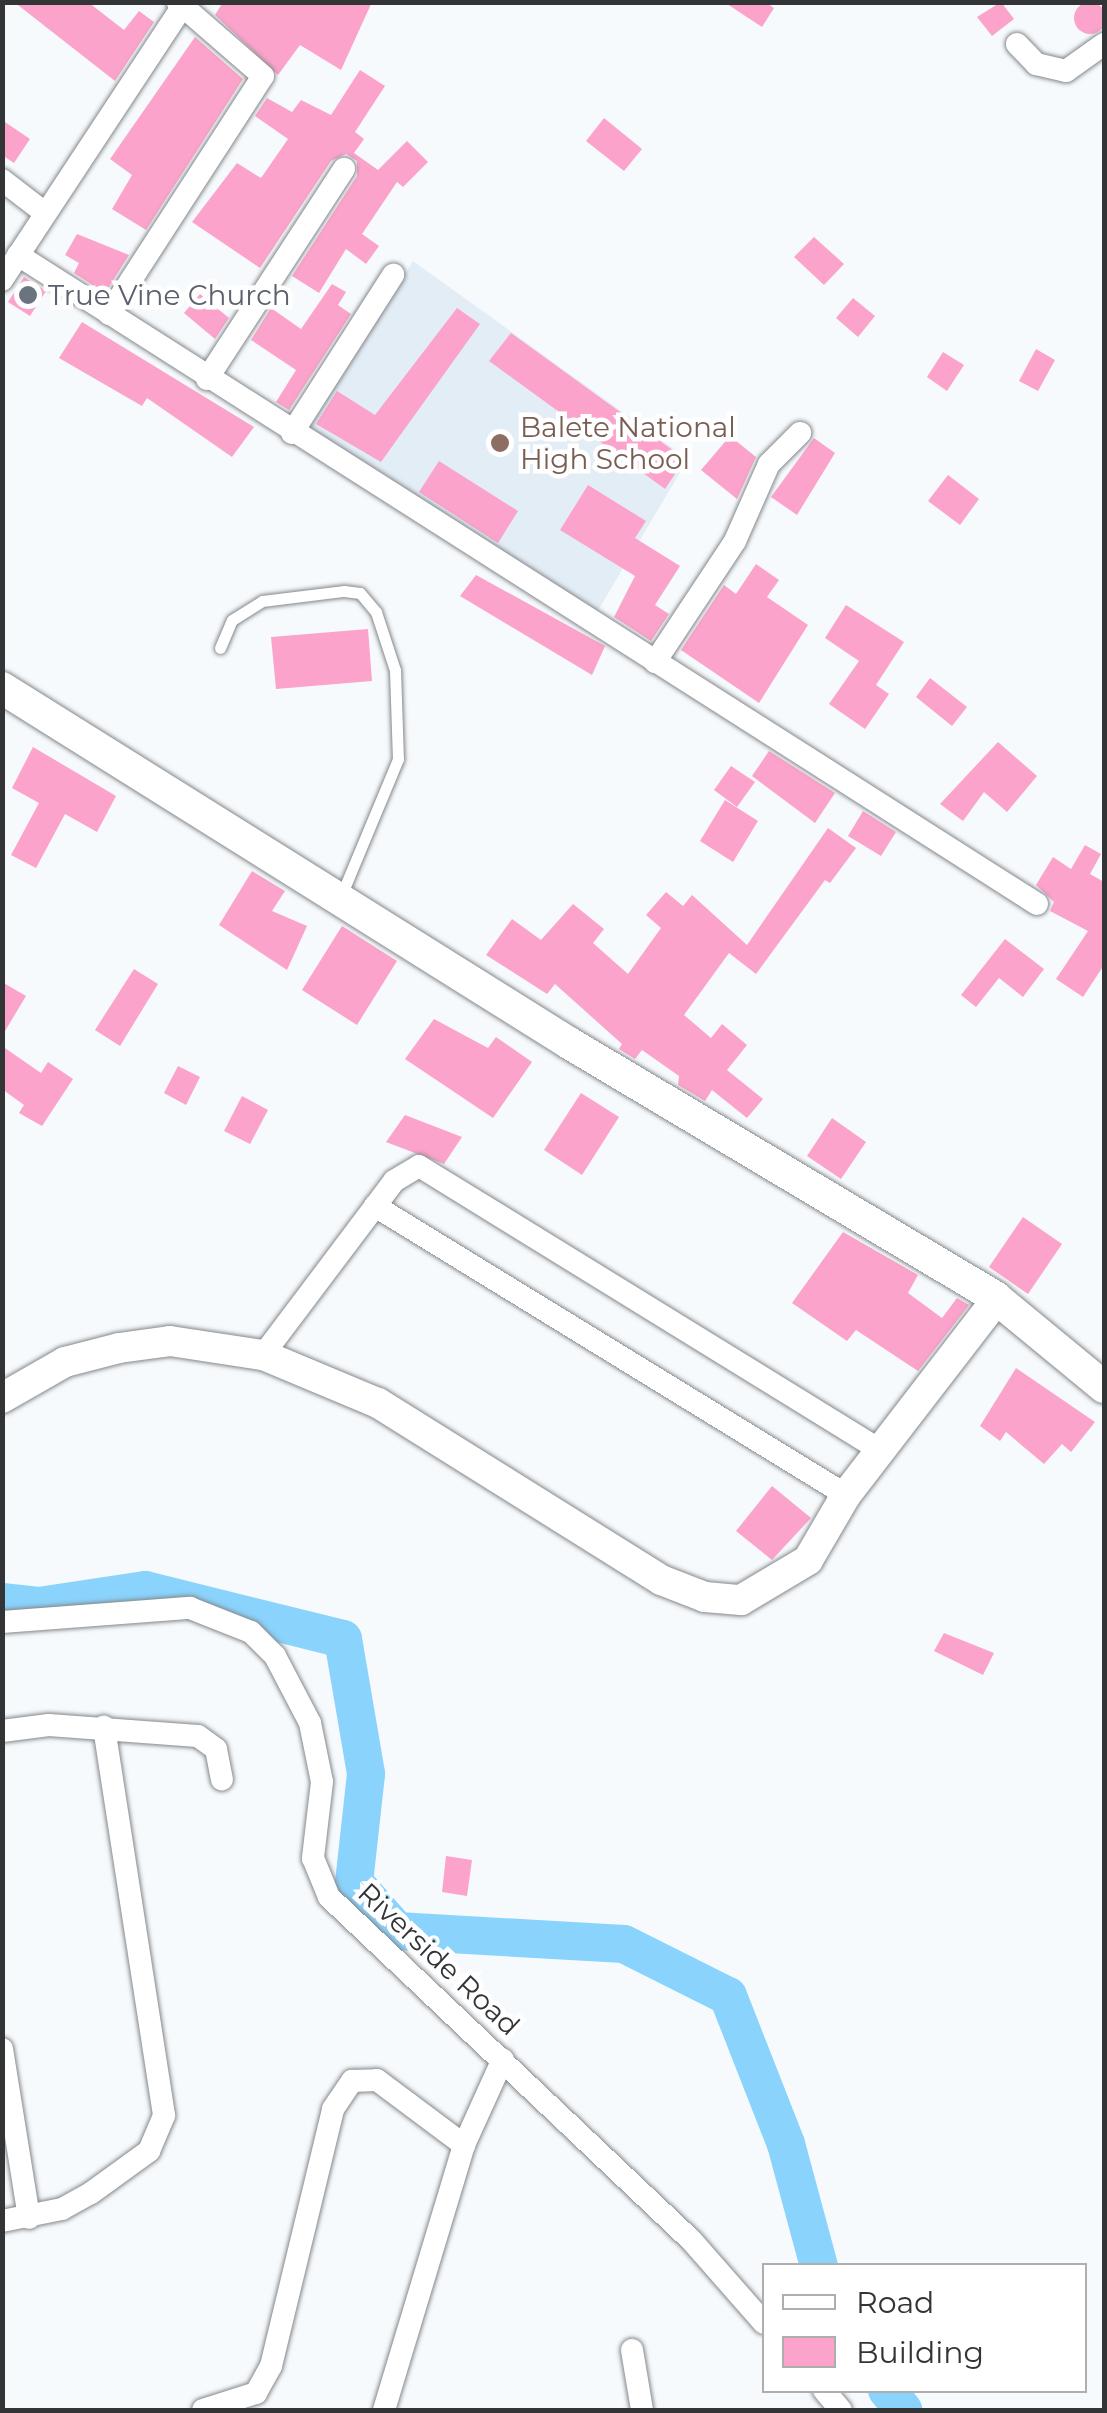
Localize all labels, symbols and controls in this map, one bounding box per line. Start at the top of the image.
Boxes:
place label: True Vine Church [48,278,291,312]
marker: True Vine Church [17,284,39,306]
place label: Balete National High School [520,410,736,476]
marker: Balete National High School [489,432,511,454]
street label: Riverside Road [351,1876,527,2042]
legend [762,2263,1087,2393]
text: Road [856,2284,934,2321]
text: Building [856,2334,984,2371]

